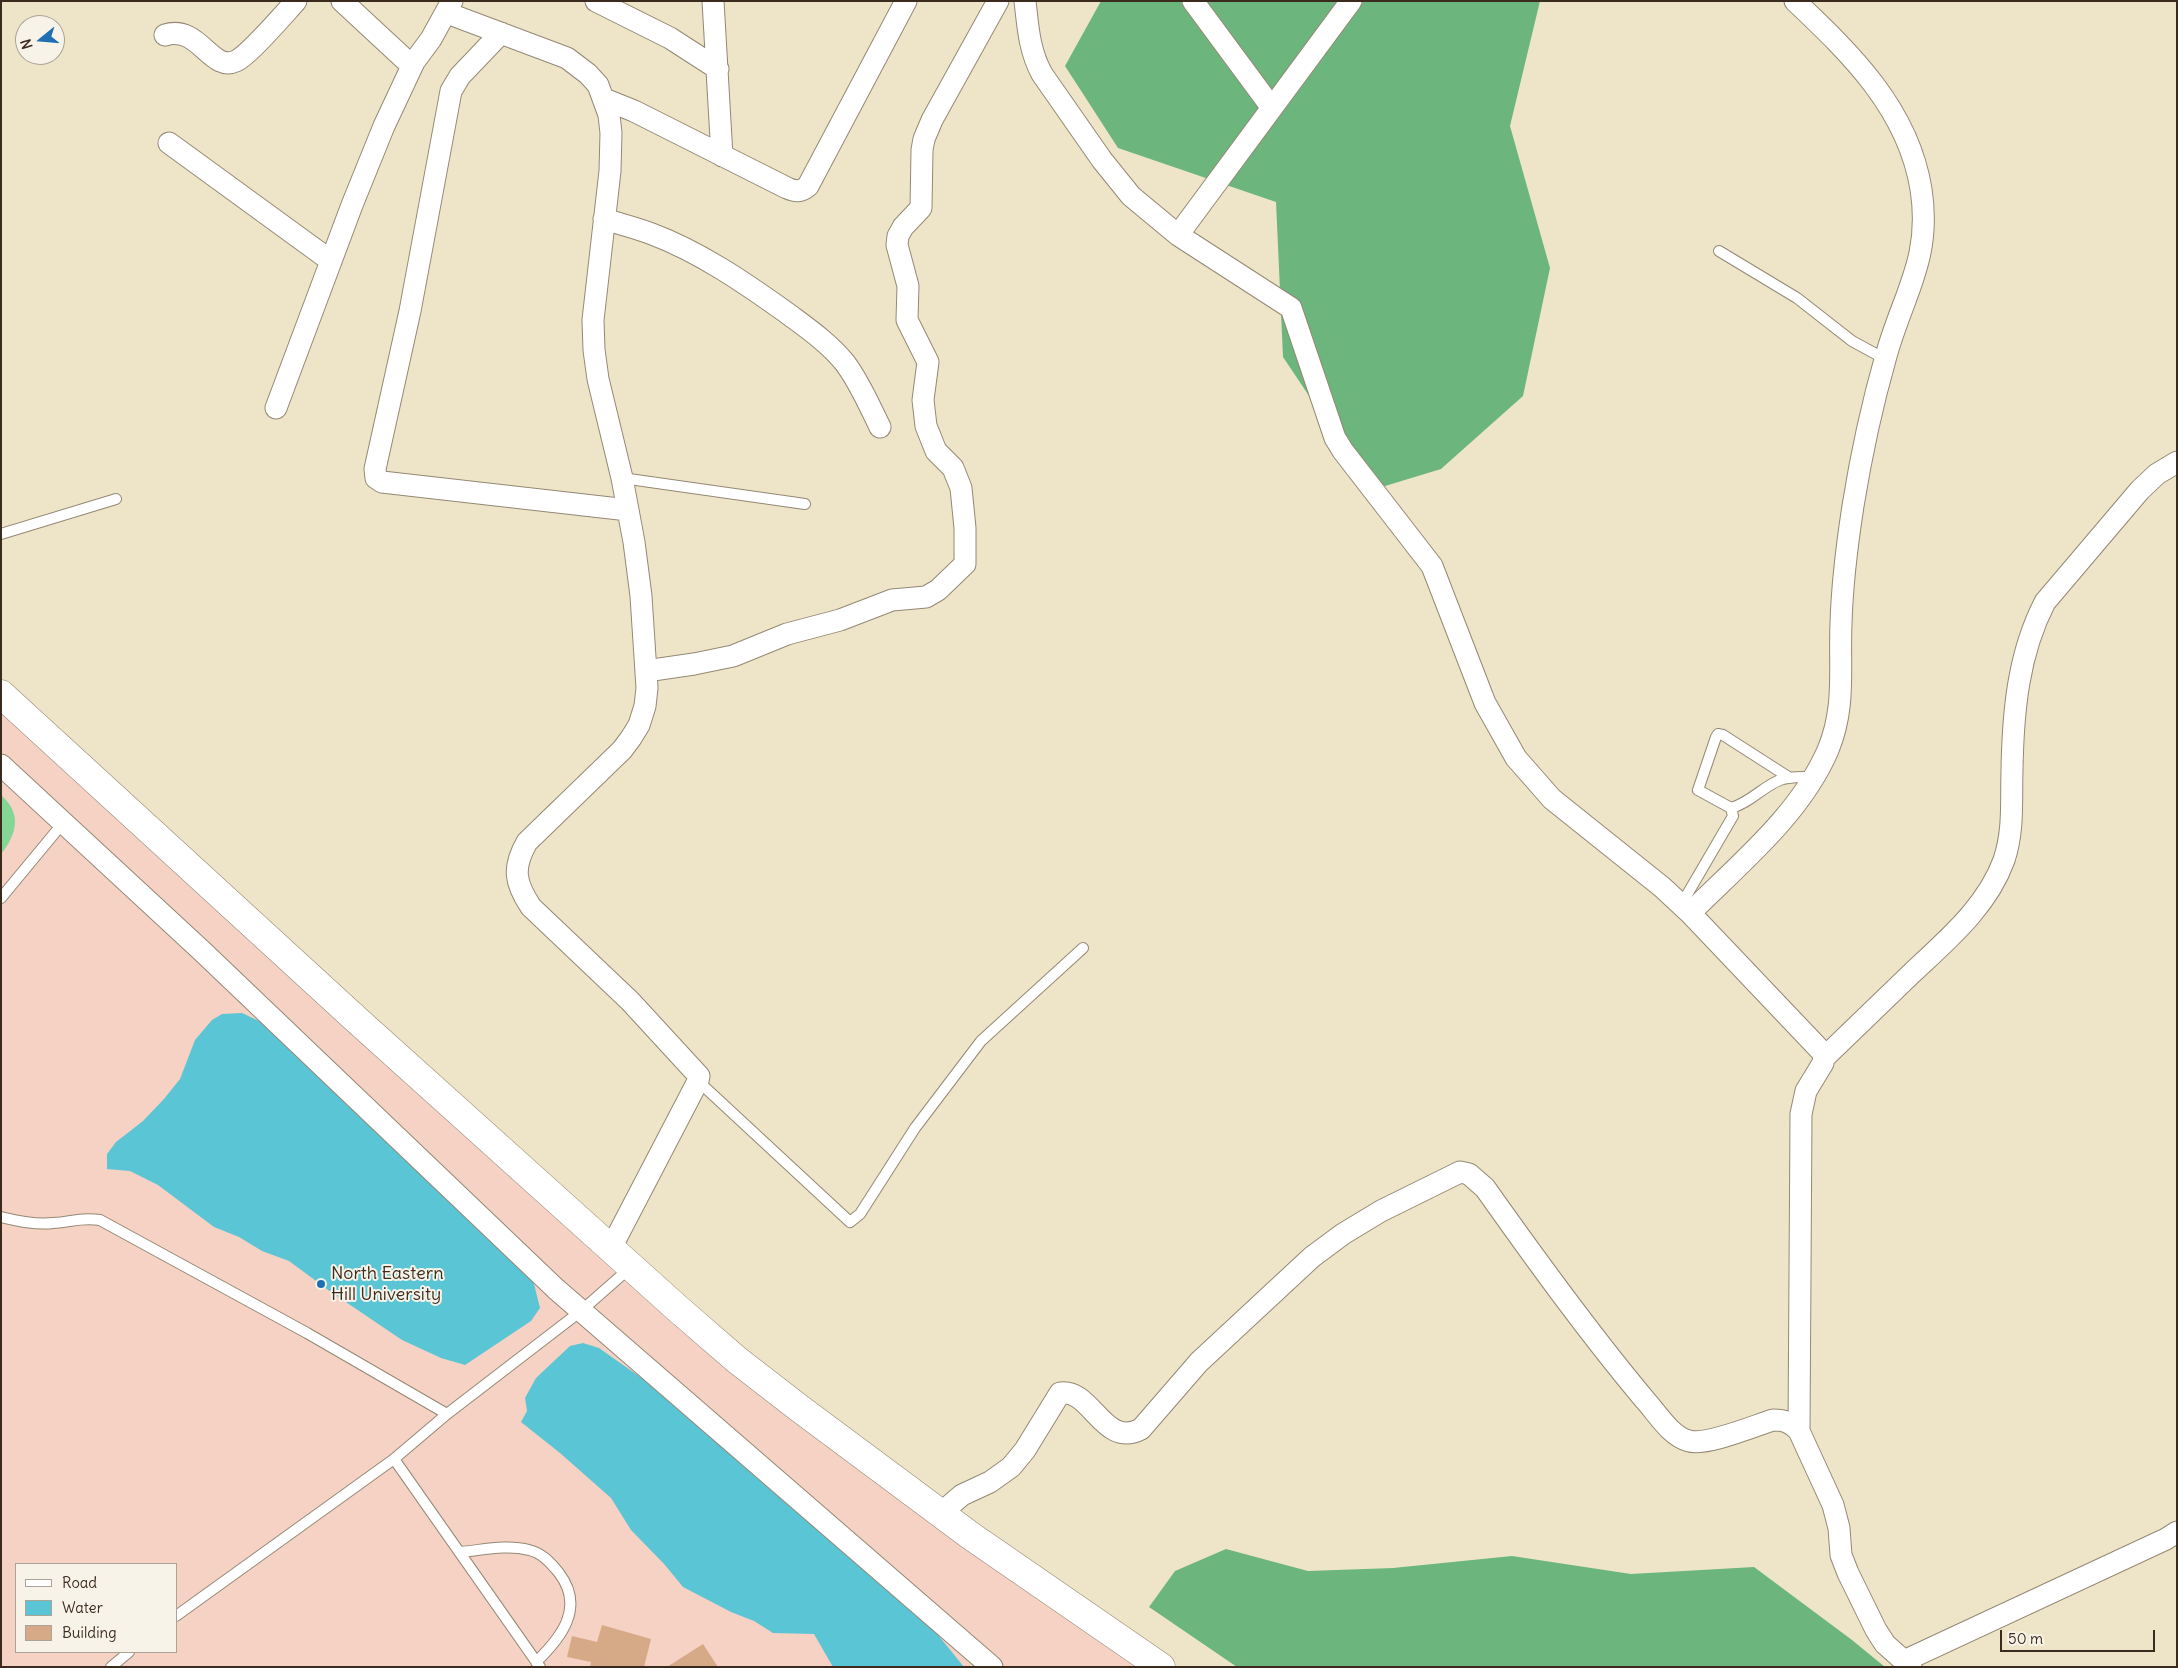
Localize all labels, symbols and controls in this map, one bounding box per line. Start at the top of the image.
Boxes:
north arrow [15,15,65,65]
text: N [17,37,37,51]
place label: North Eastern Hill University [331,1263,444,1306]
marker: North Eastern Hill University [315,1278,327,1290]
legend [15,1563,178,1653]
text: Road [62,1573,97,1592]
text: Water [62,1598,103,1617]
scale bar [2003,1620,2158,1652]
text: Building [62,1623,117,1642]
text: 50 m [2008,1629,2043,1648]

